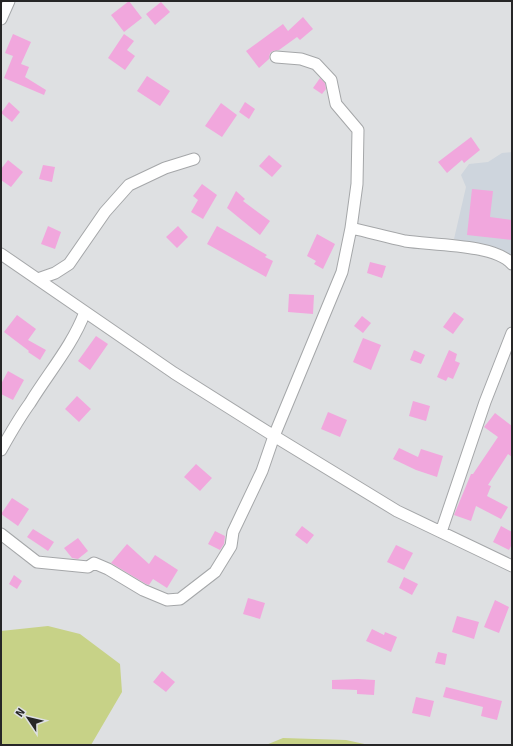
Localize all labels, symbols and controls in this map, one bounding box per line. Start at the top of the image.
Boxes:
north arrow [8,698,48,738]
text: N [13,706,28,719]

